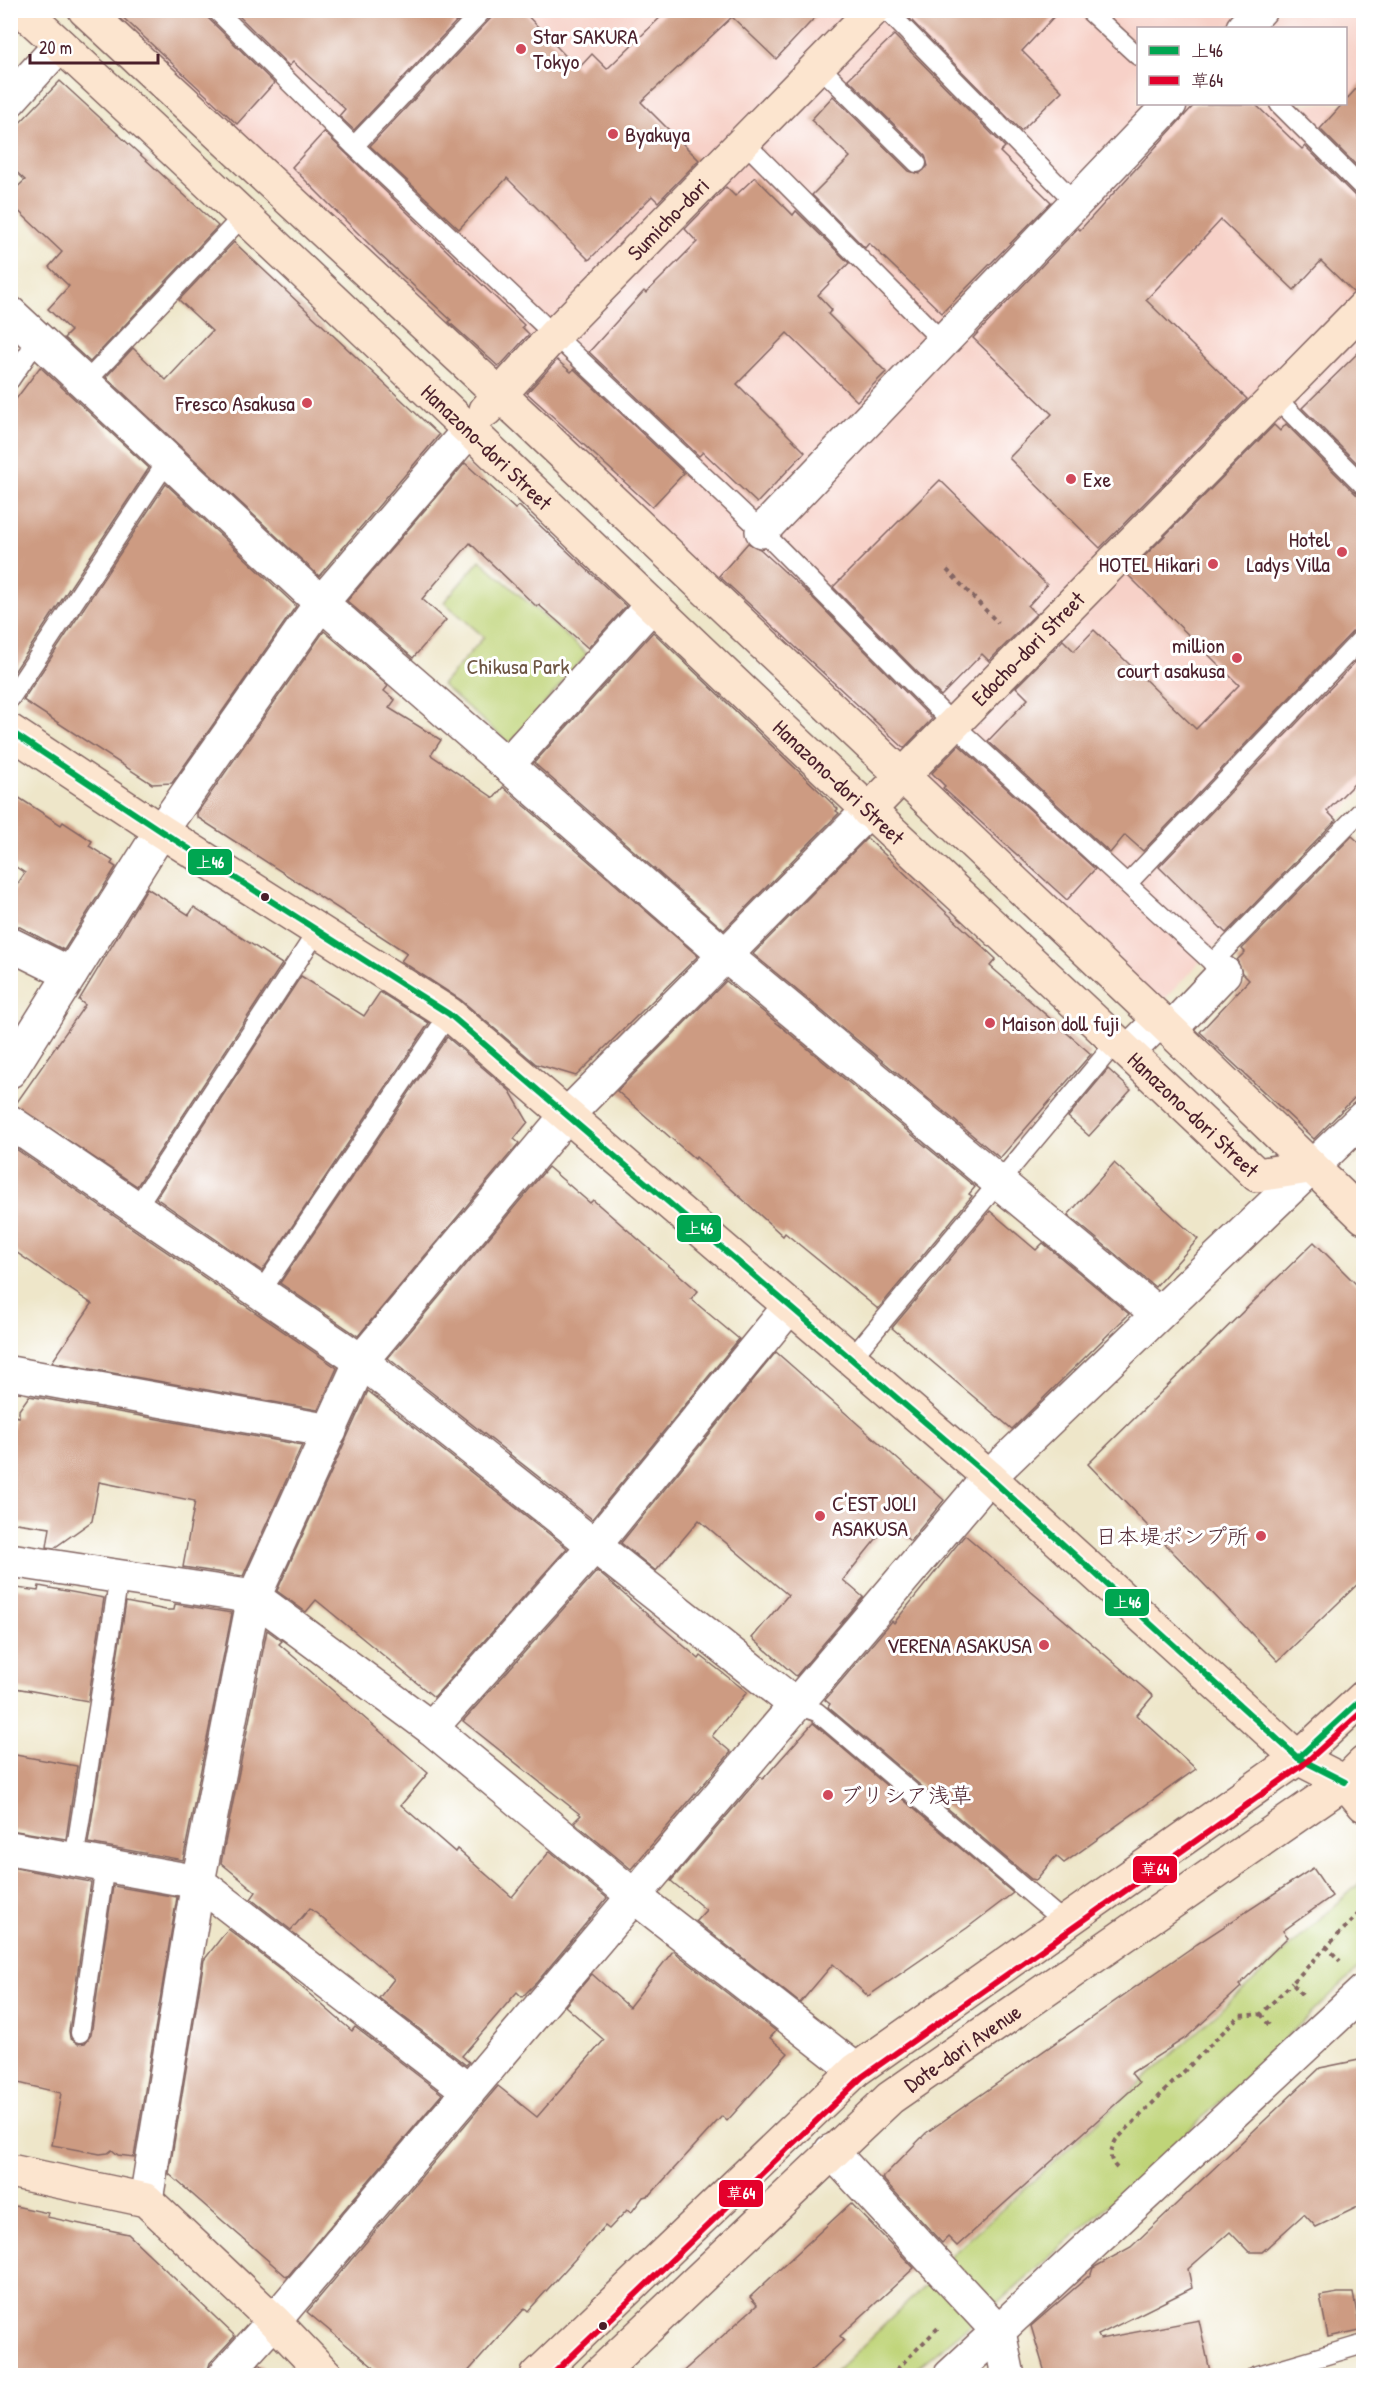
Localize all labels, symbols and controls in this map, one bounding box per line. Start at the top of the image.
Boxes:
place label: Star SAKURA Tokyo [533,21,638,76]
scale bar [30,27,158,65]
legend [1137,27,1347,105]
text: 20 m [39,35,72,60]
text: 上46 [1191,38,1223,63]
marker: Star SAKURA Tokyo [514,42,528,56]
text: 草64 [1191,68,1223,93]
place label: Byakuya [625,119,690,149]
marker: Byakuya [606,127,620,141]
street label: Sumicho-dori [620,171,716,267]
street label: Hanazono-dori Street [415,377,559,517]
place label: Fresco Asakusa [175,388,295,418]
marker: Fresco Asakusa [300,396,314,410]
place label: Exe [1083,464,1112,494]
marker: Exe [1064,472,1078,486]
place label: Hotel Ladys Villa [1246,524,1330,579]
marker: Hotel Ladys Villa [1335,545,1349,559]
place label: HOTEL Hikari [1099,549,1201,579]
marker: HOTEL Hikari [1206,557,1220,571]
street label: Edocho-dori Street [965,584,1092,712]
place label: million court asakusa [1117,630,1225,685]
park label: Chikusa Park [466,651,570,681]
marker: million court asakusa [1230,651,1244,665]
street label: Hanazono-dori Street [766,713,912,852]
line badge: 上46 [187,848,233,876]
text: 上46 [196,851,225,873]
unlabelled marker [259,891,271,903]
place label: Maison doll fuji [1002,1008,1120,1038]
marker: Maison doll fuji [983,1016,997,1030]
street label: Hanazono-dori Street [1121,1045,1266,1184]
line badge: 上46 [676,1214,722,1243]
text: 上46 [685,1217,714,1239]
place label: C'EST JOLI ASAKUSA [832,1488,917,1543]
marker: C'EST JOLI ASAKUSA [813,1509,827,1523]
place label: 日本堤ポンプ所 [1095,1521,1249,1551]
marker: 日本堤ポンプ所 [1254,1529,1268,1543]
line badge: 上46 [1104,1588,1150,1617]
text: 上46 [1113,1591,1142,1613]
place label: VERENA ASAKUSA [887,1630,1032,1660]
marker: VERENA ASAKUSA [1037,1638,1051,1652]
place label: ブリシア浅草 [840,1780,972,1810]
marker: ブリシア浅草 [821,1788,835,1802]
line badge: 草64 [1132,1855,1178,1884]
text: 草64 [1141,1858,1169,1880]
street label: Dote-dori Avenue [898,1996,1027,2099]
line badge: 草64 [718,2179,764,2208]
text: 草64 [727,2182,755,2204]
unlabelled marker [597,2320,609,2332]

